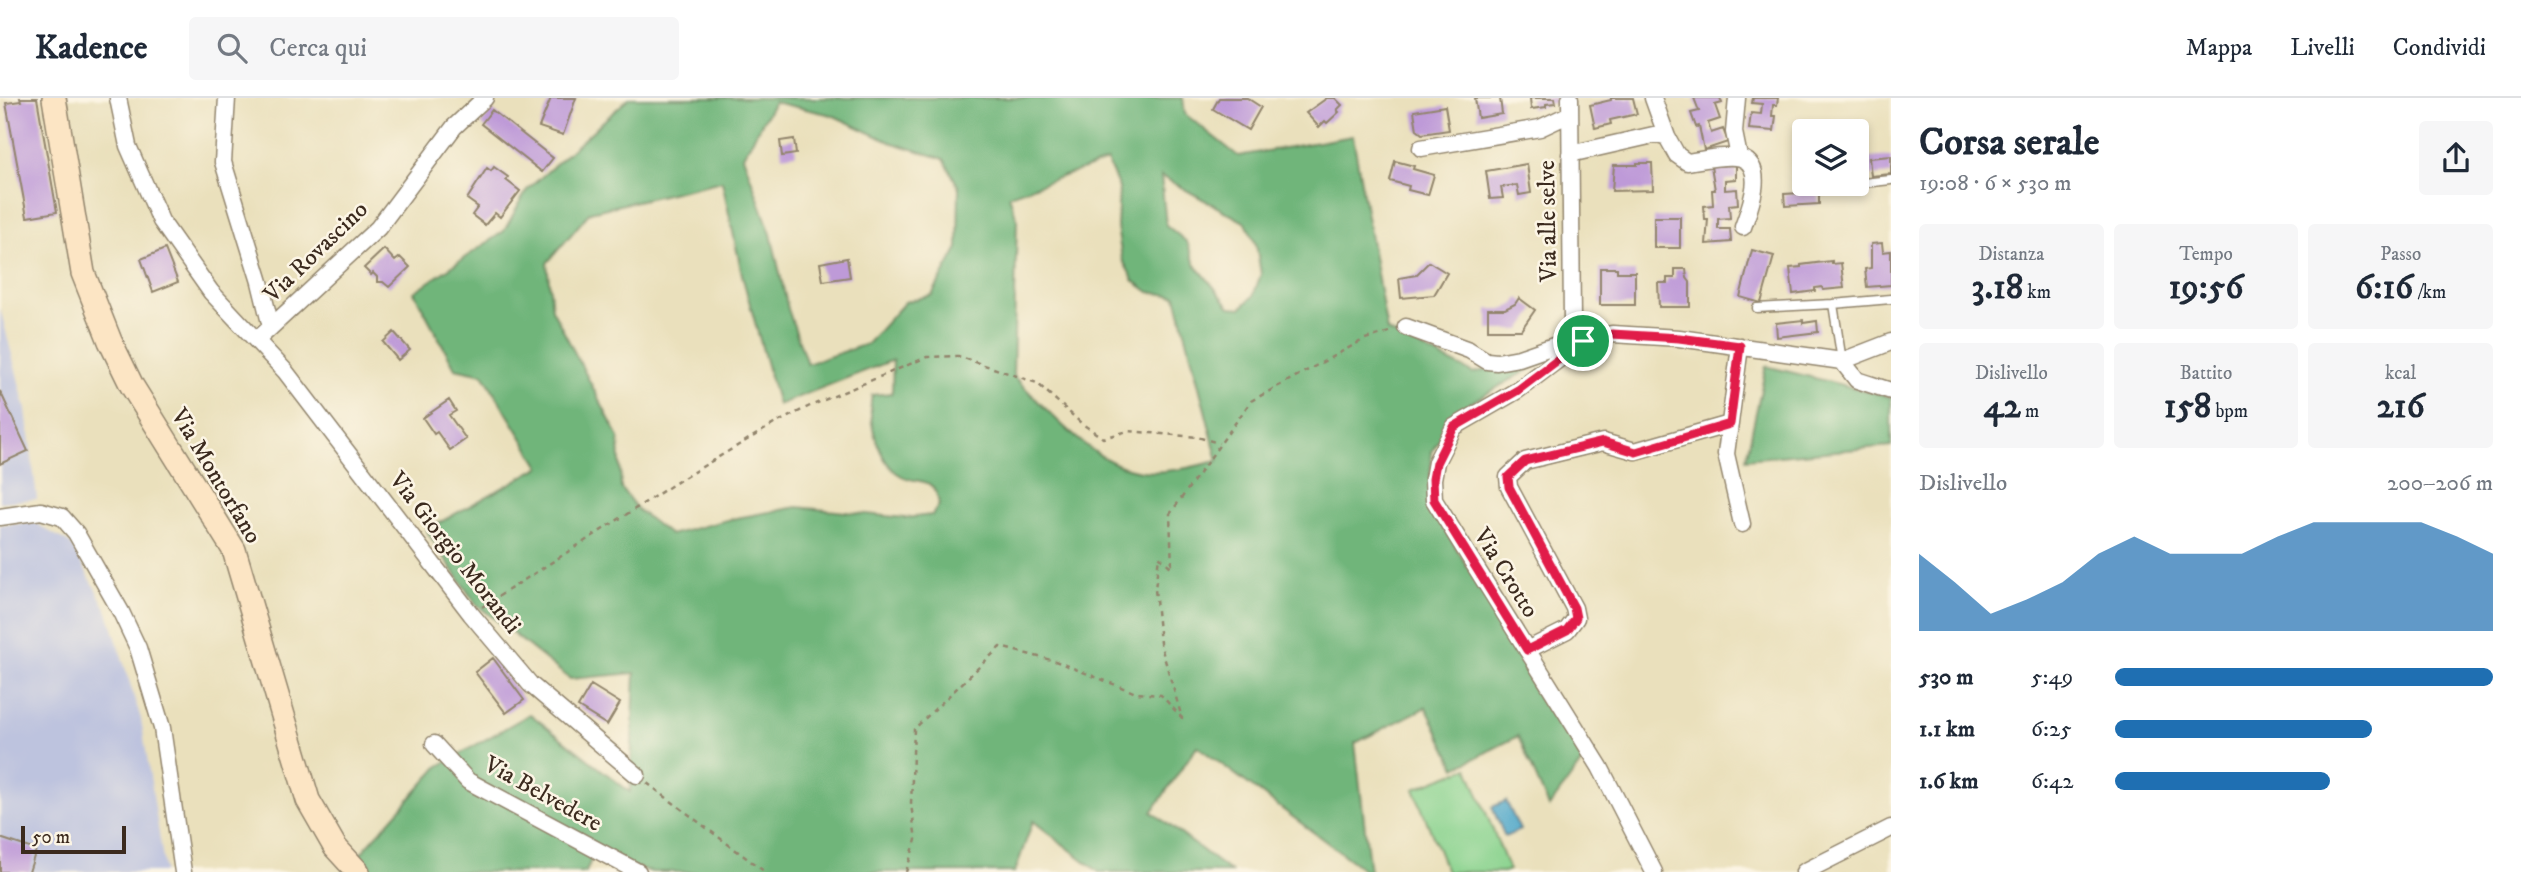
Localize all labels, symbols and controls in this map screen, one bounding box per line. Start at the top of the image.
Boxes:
search box [189,17,679,80]
text: Kadence [35,28,147,69]
icon: search [213,29,251,67]
text: Cerca qui [269,32,367,65]
text: Mappa [2186,33,2252,63]
text: Livelli [2290,33,2355,63]
text: Condividi [2393,33,2486,63]
map controls [1792,119,1869,196]
button: layers [1792,119,1869,196]
text: Corsa serale [1919,119,2099,167]
button: share [2419,121,2493,195]
street label: Via alle selve [1532,160,1564,283]
text: 19:08 · 6 × 530 m [1919,169,2072,198]
street label: Via Rovascino [257,195,374,310]
text: Distanza [1978,243,2044,266]
text: Tempo [2179,243,2233,266]
text: Passo [2380,243,2421,266]
text: 3.18 [1972,266,2023,310]
text: 19:56 [2169,266,2243,310]
text: 6:16 [2355,266,2413,310]
text: km [2023,281,2051,304]
text: /km [2413,281,2446,304]
pin [1553,311,1613,371]
icon: arrive [1564,322,1602,360]
text: Dislivello [1975,362,2048,385]
text: Battito [2180,362,2232,385]
text: kcal [2385,362,2416,385]
text: 42 [1983,385,2021,429]
text: 158 [2164,385,2211,429]
text: 216 [2377,385,2425,429]
text: m [2021,400,2039,423]
text: bpm [2211,400,2248,423]
street label: Via Montorfano [163,402,268,549]
street label: Via Giorgio Morandi [382,465,528,640]
text: Dislivello [1919,469,2007,498]
text: 200–206 m [2387,469,2493,498]
street label: Via Crotto [1466,522,1545,623]
text: 530 m [1919,663,1974,692]
text: 5:49 [2031,663,2073,692]
text: 1.1 km [1919,715,1975,744]
text: 6:25 [2031,715,2072,744]
street label: Via Belvedere [478,749,607,839]
text: 1.6 km [1919,767,1978,796]
text: 6:42 [2031,767,2074,796]
scale bar [21,823,126,855]
text: 50 m [32,826,70,849]

